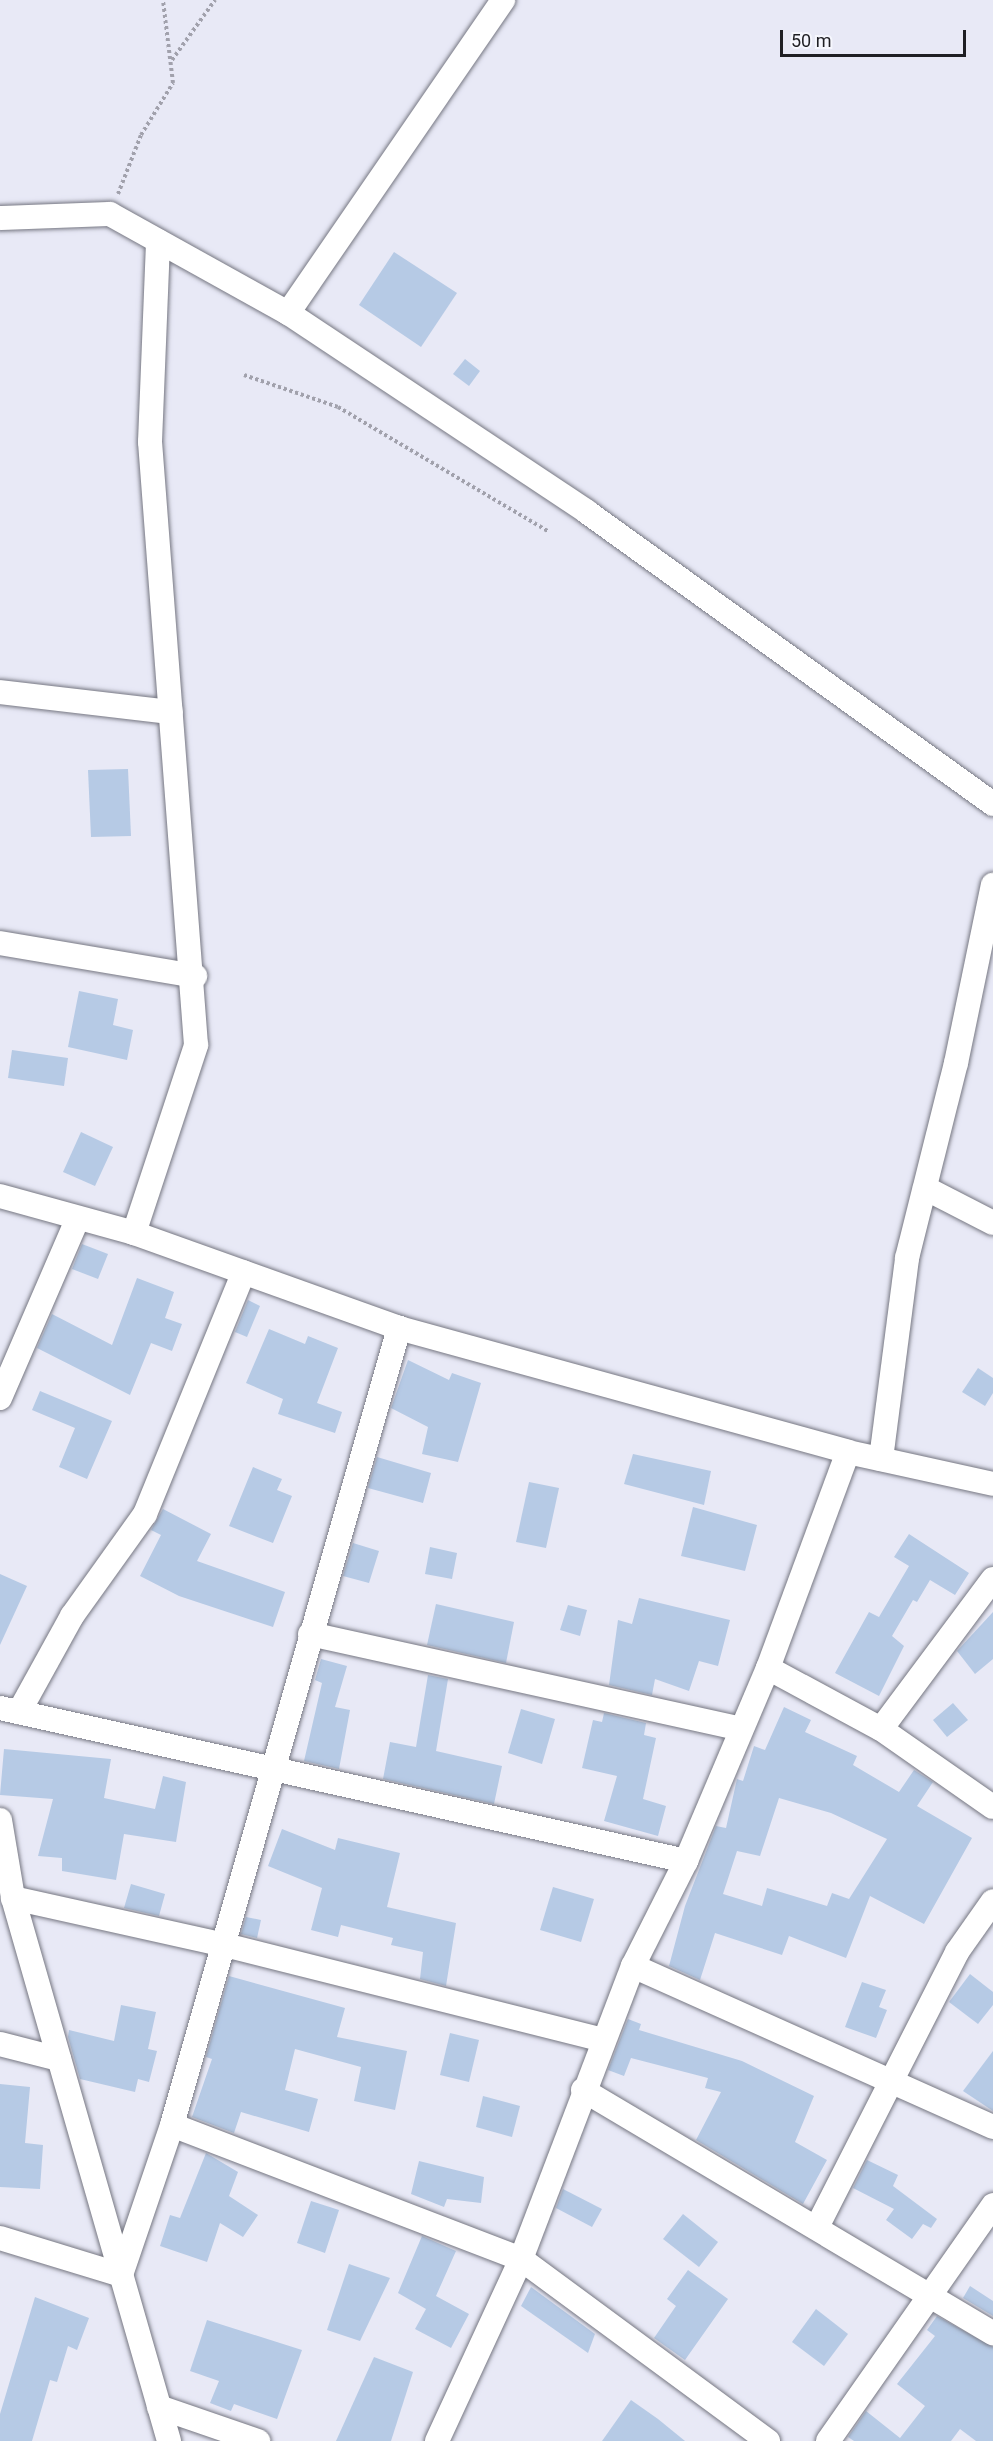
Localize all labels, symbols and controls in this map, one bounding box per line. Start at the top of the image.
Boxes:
scale bar [783,18,969,56]
text: 50 m [791,30,831,51]

